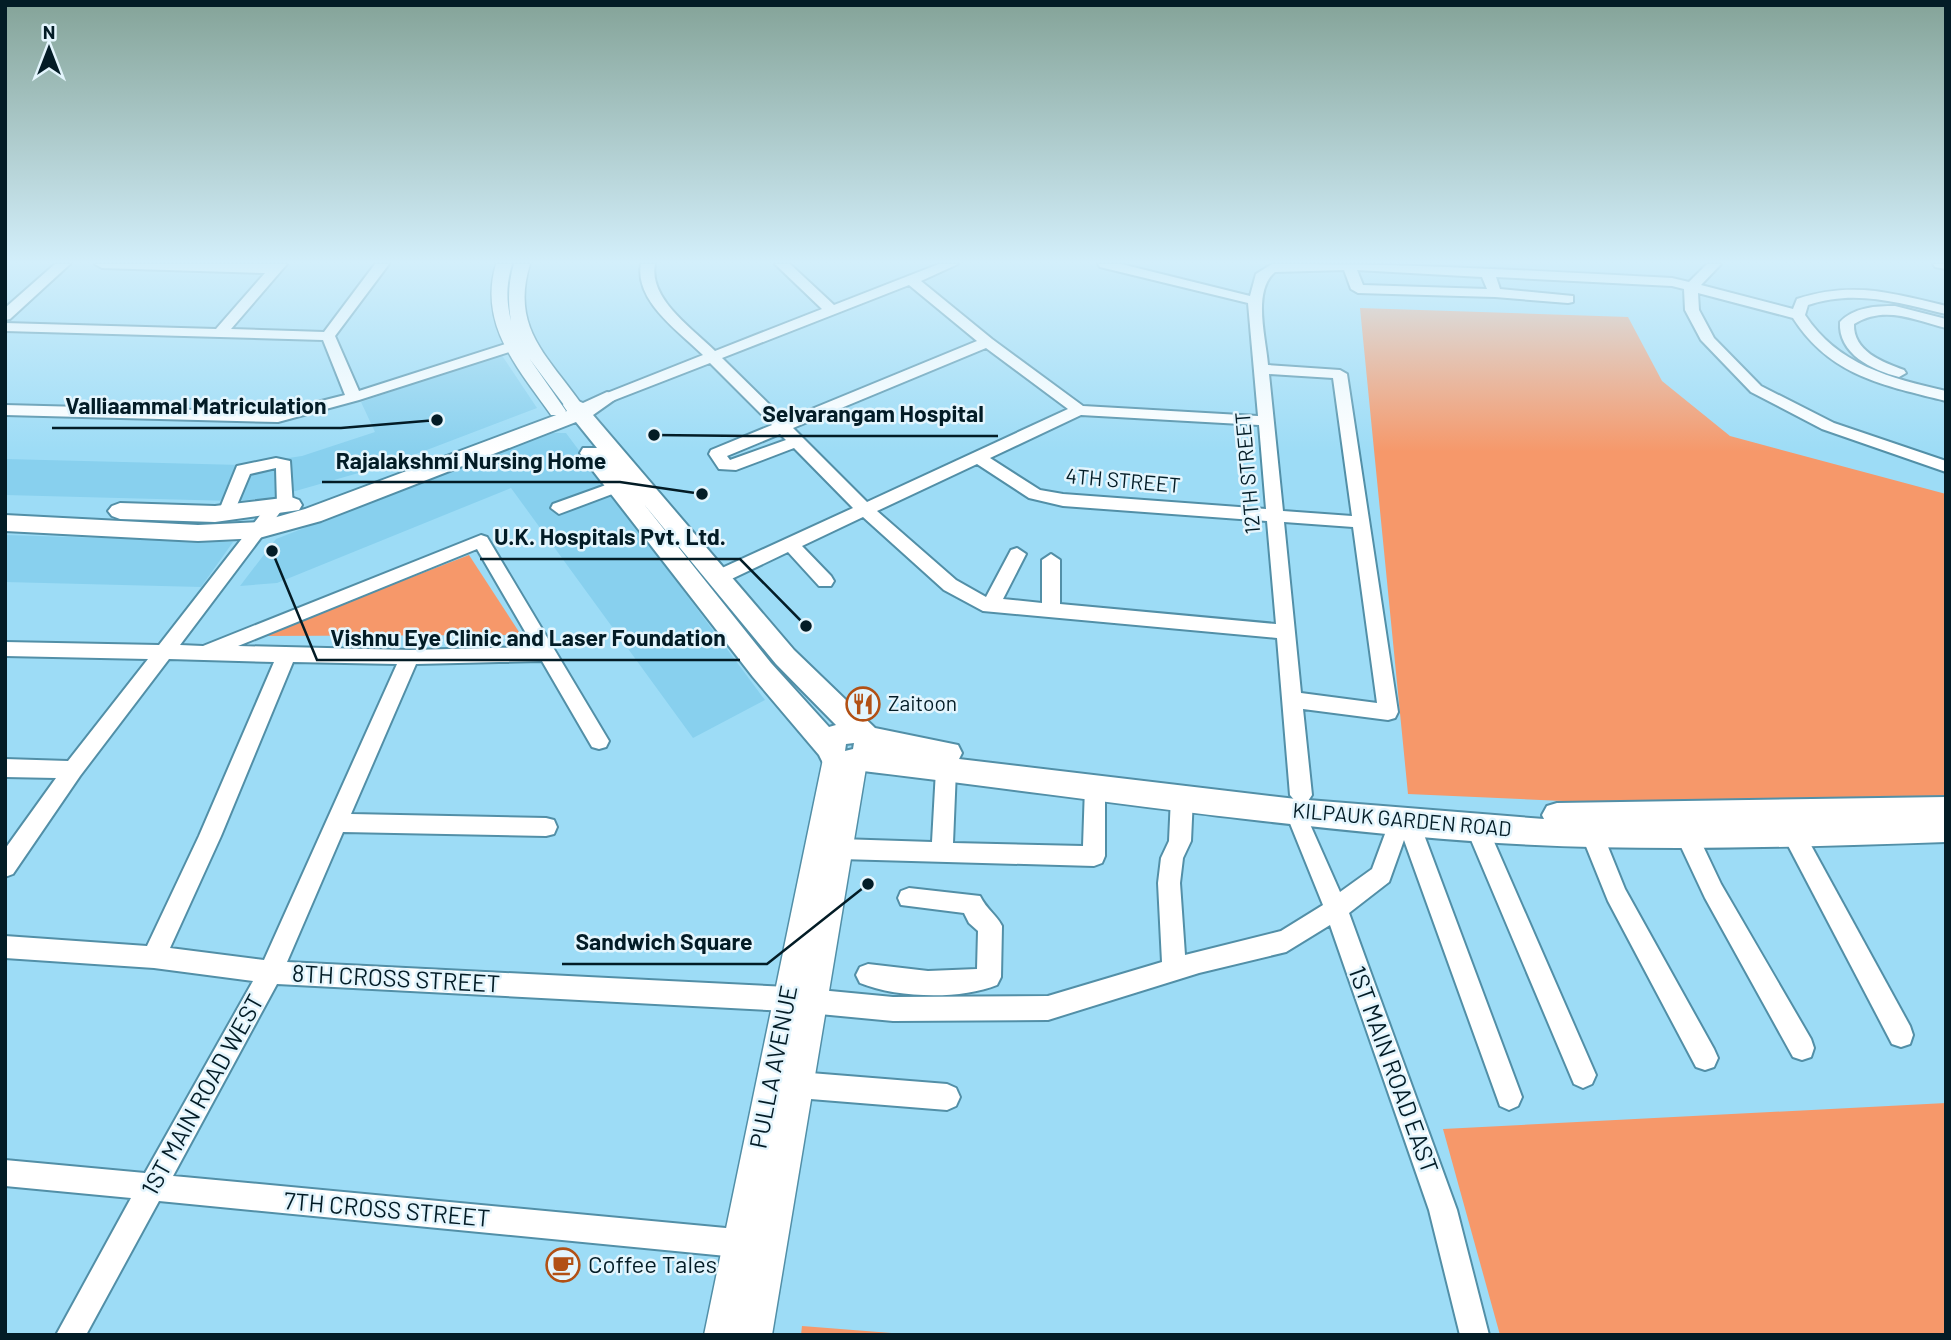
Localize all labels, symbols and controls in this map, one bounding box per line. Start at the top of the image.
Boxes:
north arrow [14,14,84,84]
text: N [43,20,55,43]
callout: Valliaammal Matriculation [52,384,341,428]
text: Valliaammal Matriculation [65,391,327,419]
callout: Selvarangam Hospital [748,392,998,436]
text: Selvarangam Hospital [762,399,984,427]
street label: 12TH STREET [1229,411,1264,535]
callout: Rajalakshmi Nursing Home [322,438,620,482]
text: Rajalakshmi Nursing Home [336,446,606,474]
street label: 4TH STREET [1065,462,1182,497]
callout: U.K. Hospitals Pvt. Ltd. [480,515,740,559]
text: U.K. Hospitals Pvt. Ltd. [494,522,726,550]
callout: Vishnu Eye Clinic and Laser Foundation [317,616,740,660]
text: Vishnu Eye Clinic and Laser Foundation [330,623,726,651]
restaurant icon: Zaitoon [844,685,882,723]
place label: Zaitoon [888,690,957,715]
street label: KILPAUK GARDEN ROAD [1292,796,1513,841]
callout: Sandwich Square [562,920,767,964]
text: Sandwich Square [575,927,753,955]
street label: 8TH CROSS STREET [291,958,501,997]
street label: 1ST MAIN ROAD EAST [1343,962,1445,1177]
street label: PULLA AVENUE [743,983,803,1151]
street label: 1ST MAIN ROAD WEST [134,989,269,1200]
street label: 7TH CROSS STREET [283,1185,492,1232]
cafe icon: Coffee Tales [544,1246,582,1284]
place label: Coffee Tales [588,1249,717,1278]

